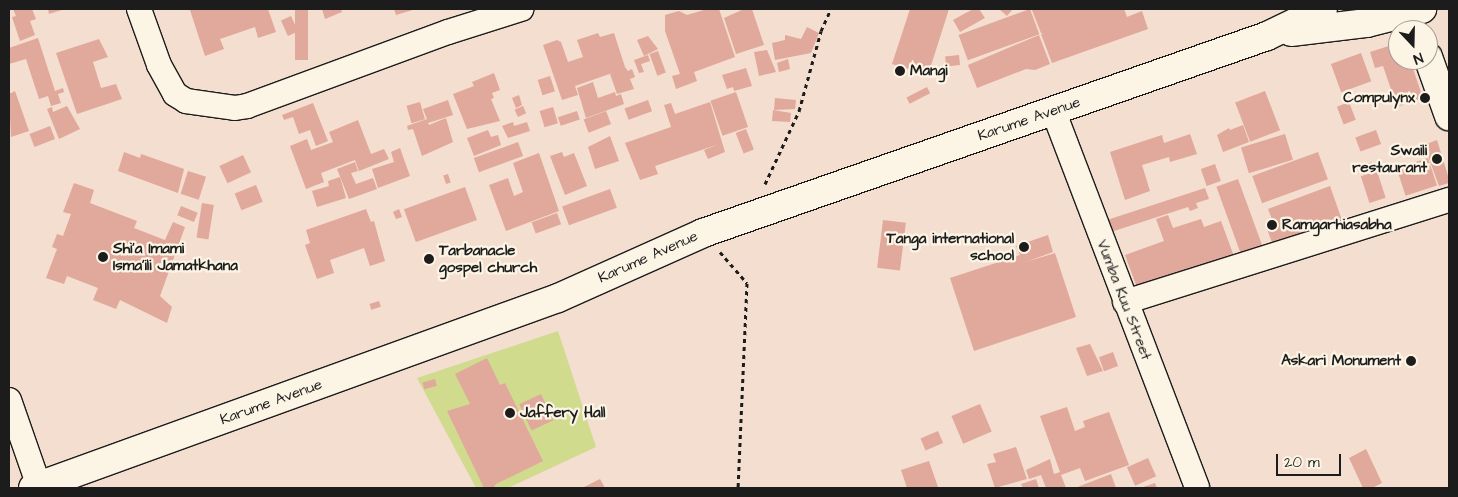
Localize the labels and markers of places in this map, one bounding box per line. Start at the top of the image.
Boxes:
place label: Mangi [910,62,948,80]
marker: Mangi [894,65,906,77]
place label: Compulynx [1343,89,1415,107]
marker: Compulynx [1419,92,1431,104]
place label: Swaili restaurant [1352,141,1427,176]
marker: Swaili restaurant [1431,153,1443,165]
place label: Ramgarhiasabha [1282,216,1392,234]
marker: Ramgarhiasabha [1266,219,1278,231]
place label: Tanga international school [887,229,1014,264]
place label: Shi'a Imami Isma'ili Jamatkhana [113,239,238,274]
place label: Tarbanacle gospel church [439,241,537,276]
marker: Tanga international school [1018,241,1030,253]
marker: Shi'a Imami Isma'ili Jamatkhana [97,251,109,263]
marker: Tarbanacle gospel church [423,253,435,265]
place label: Askari Monument [1281,352,1401,370]
marker: Askari Monument [1405,355,1417,367]
place label: Jaffery Hall [520,404,605,422]
marker: Jaffery Hall [504,407,516,419]

